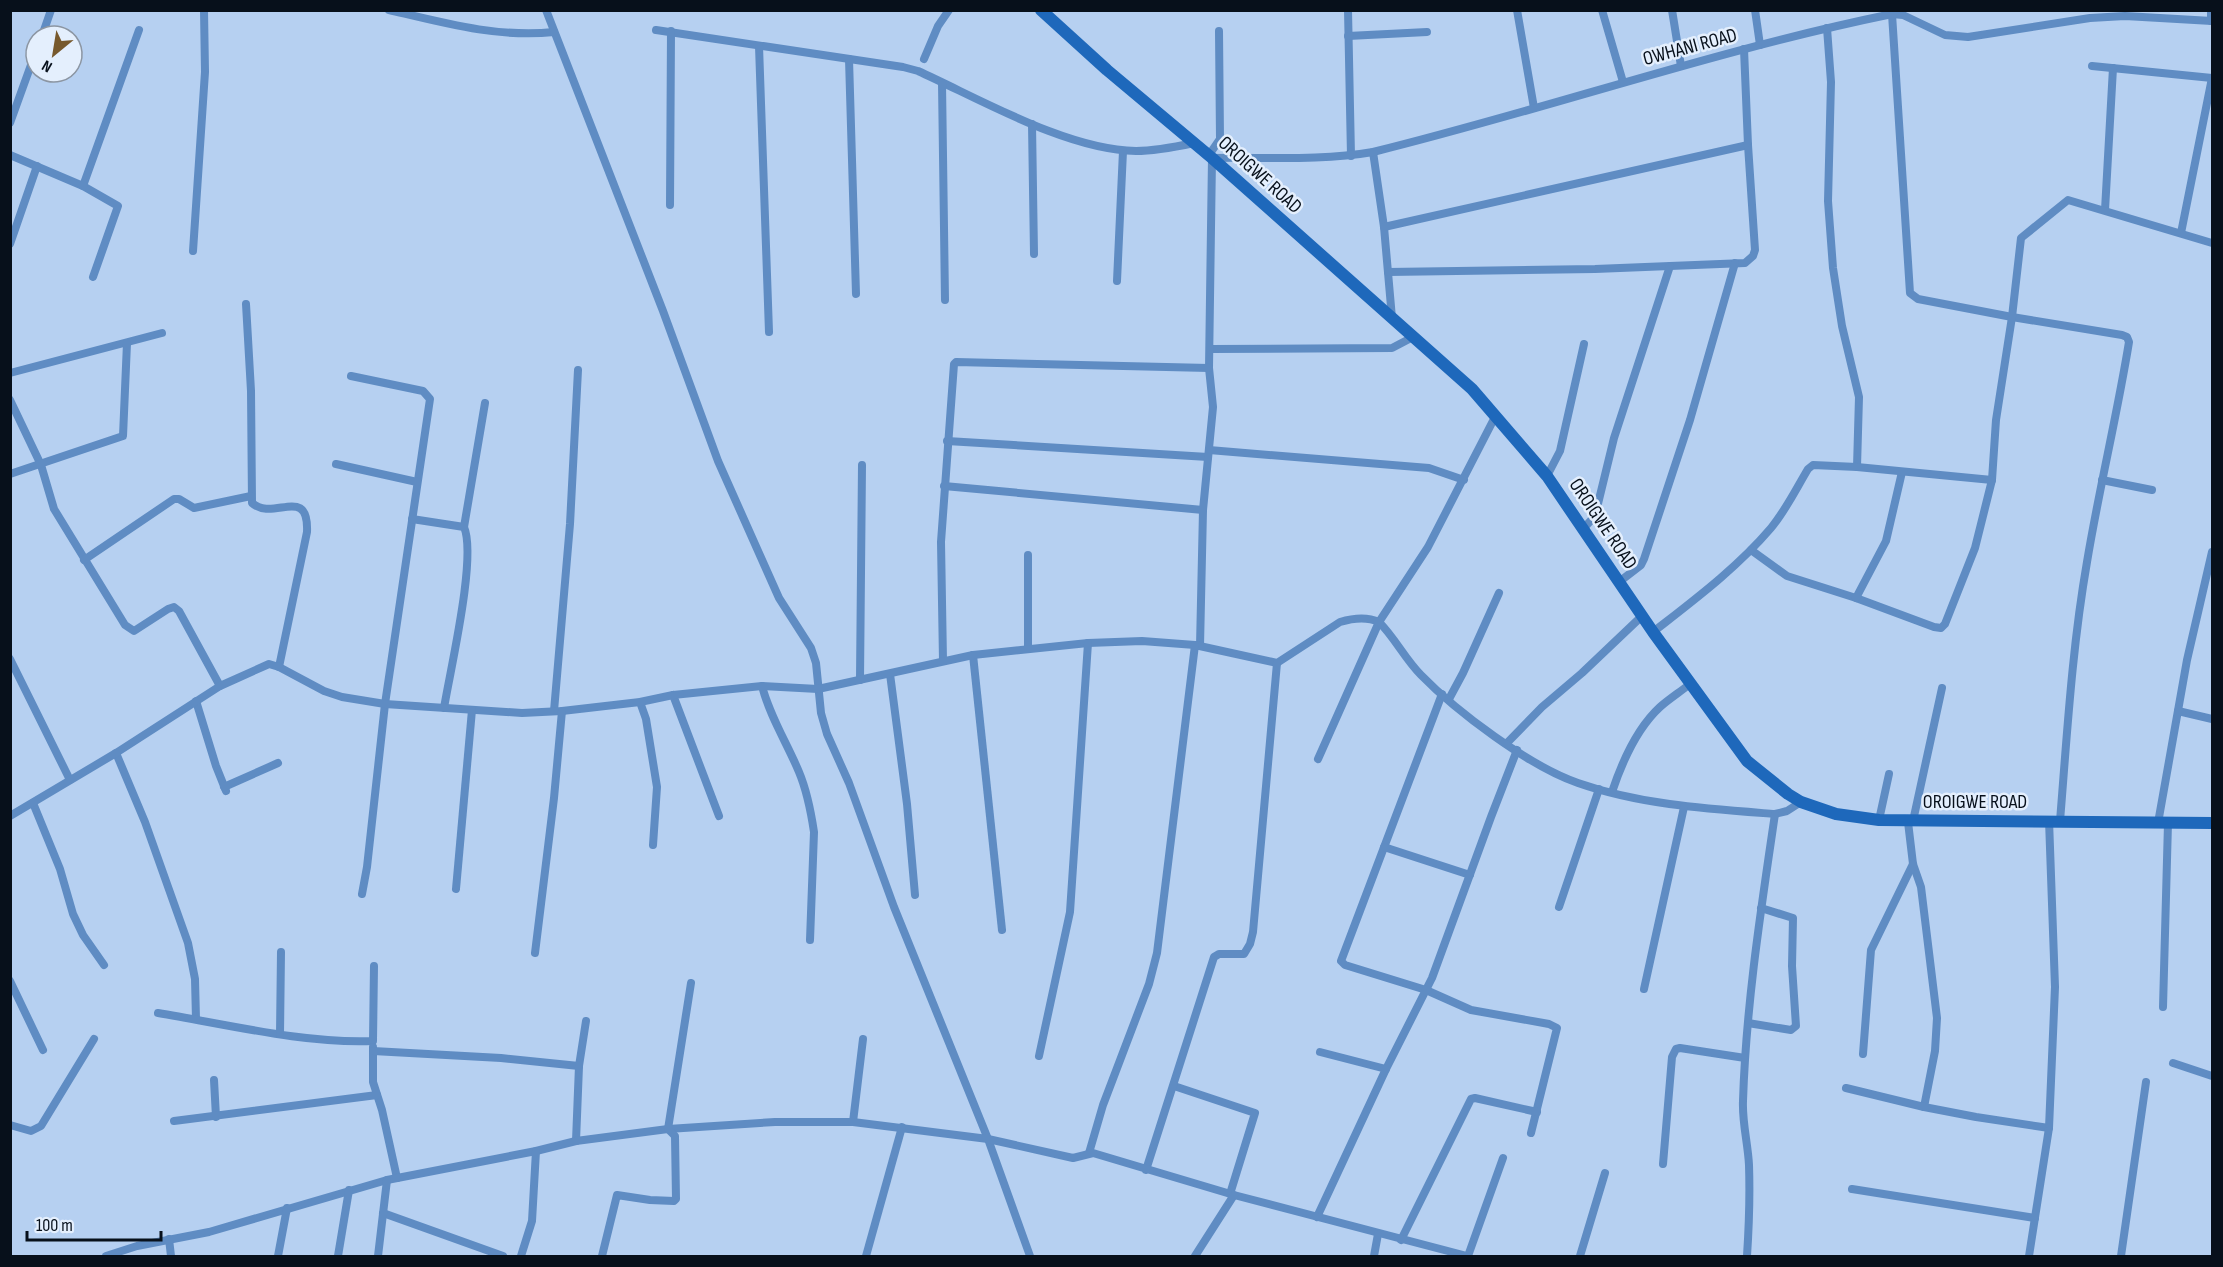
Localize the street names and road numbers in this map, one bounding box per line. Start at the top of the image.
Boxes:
street label: OWHANI ROAD [1640,23,1740,71]
street label: OROIGWE ROAD [1213,131,1307,219]
street label: OROIGWE ROAD [1564,474,1642,574]
street label: OROIGWE ROAD [1923,790,2027,814]

